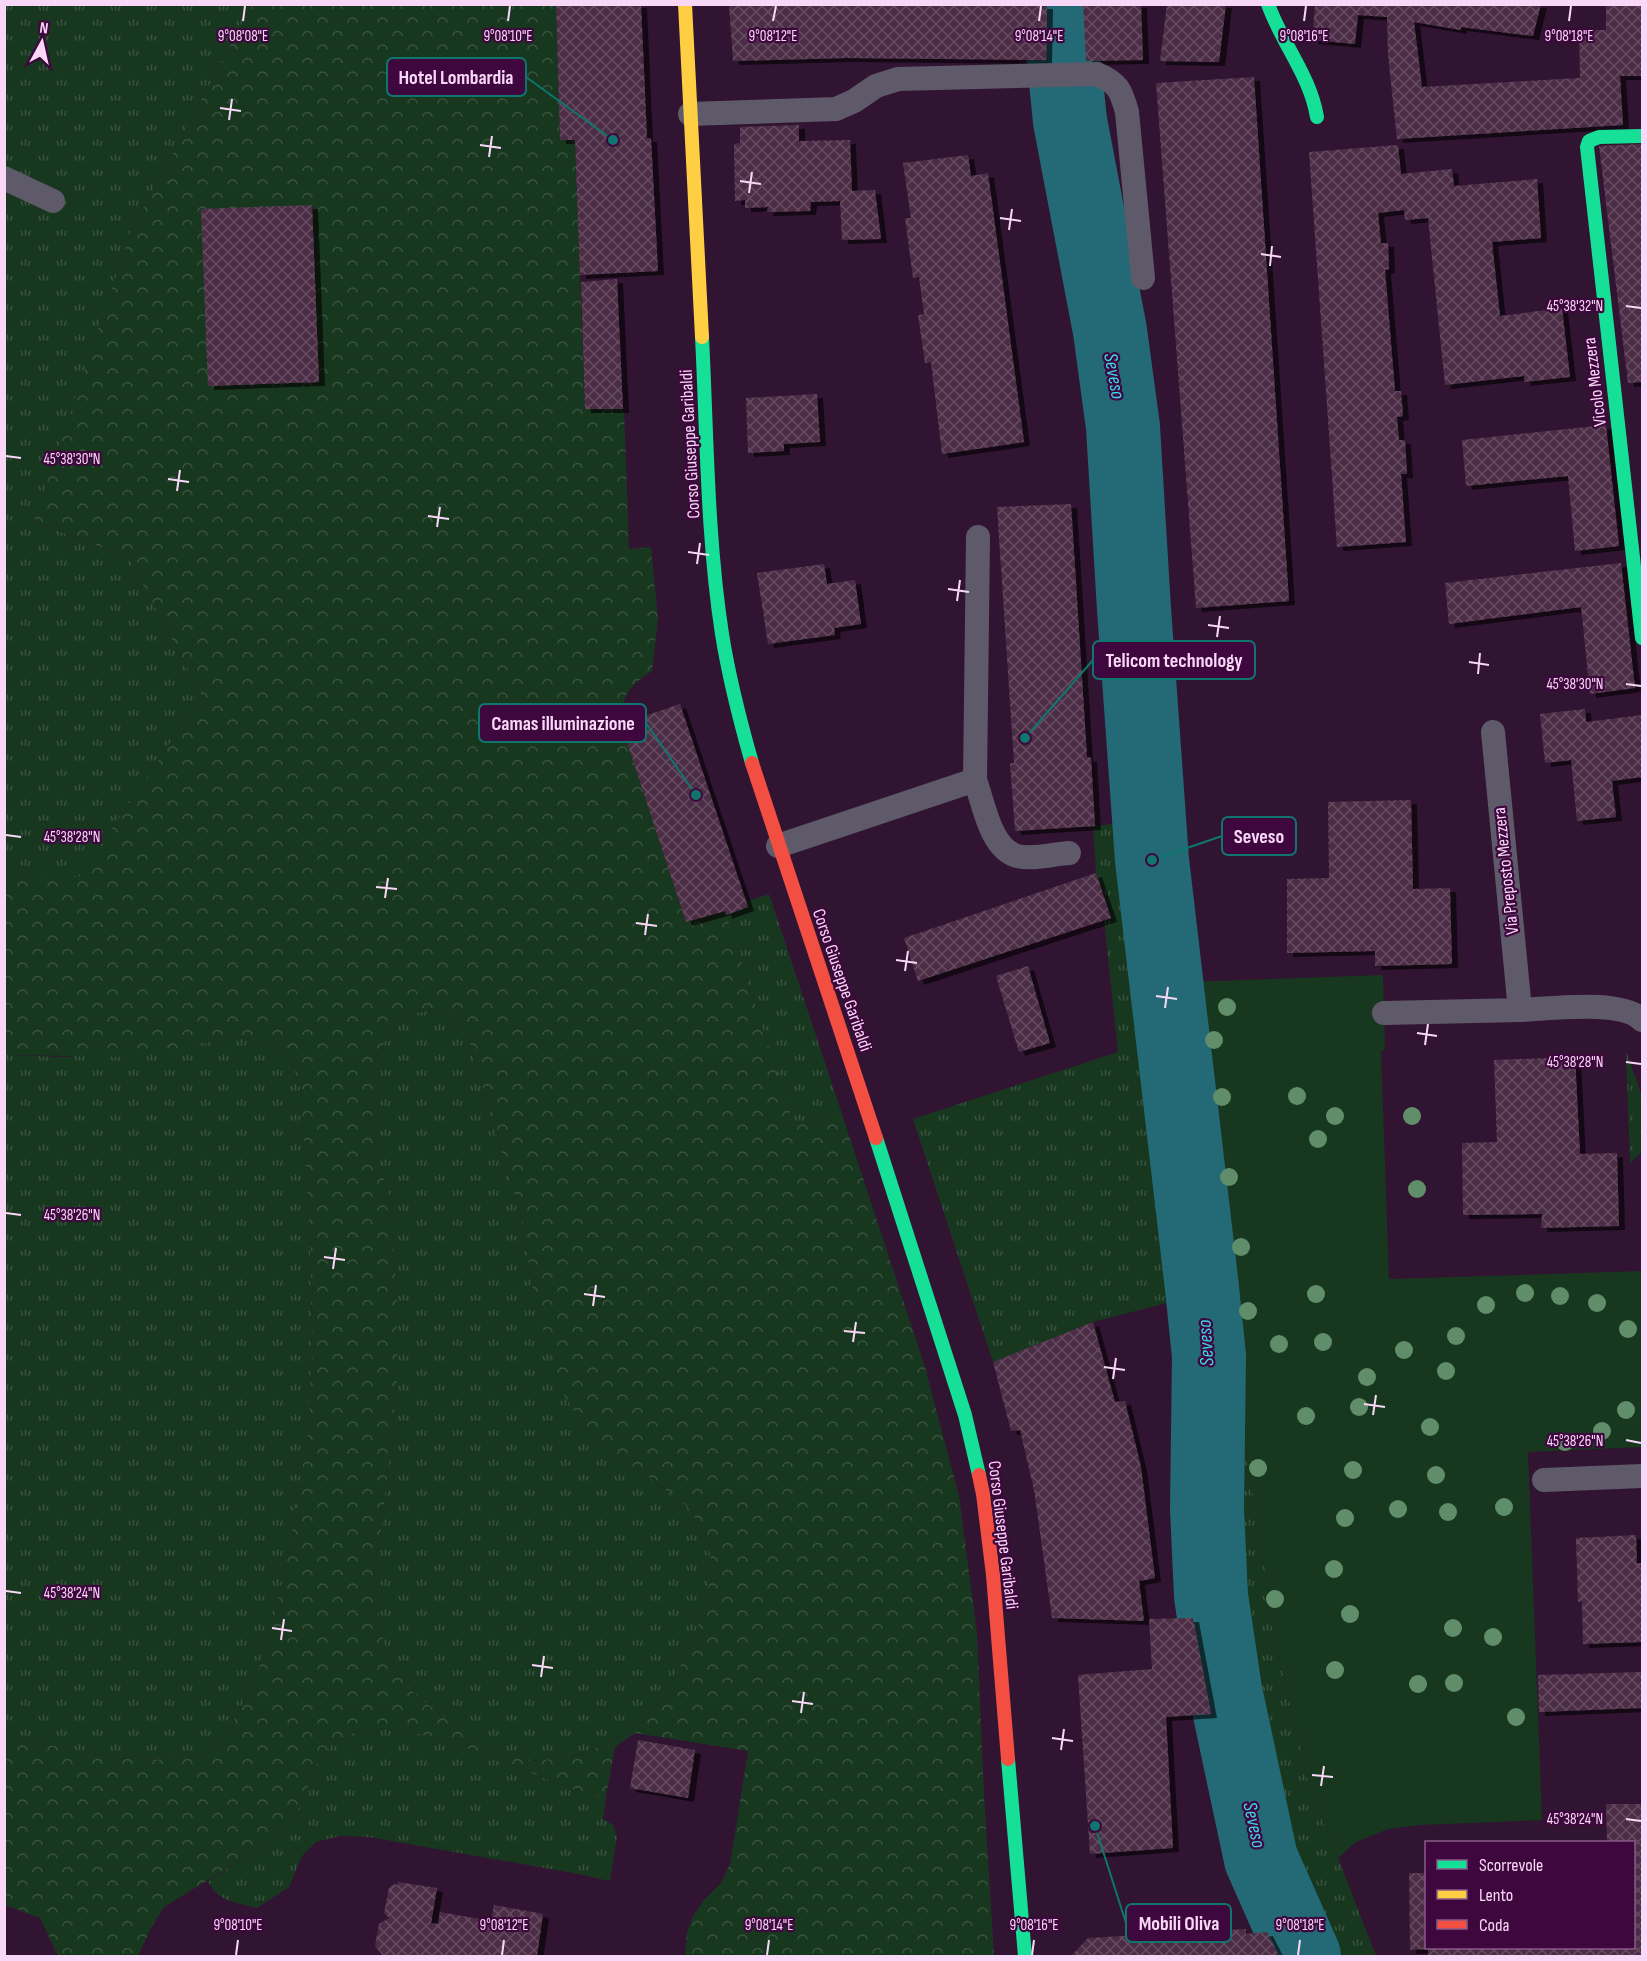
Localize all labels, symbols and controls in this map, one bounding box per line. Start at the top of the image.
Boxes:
north arrow [12,12,72,72]
text: N [38,19,49,39]
text: 9°08'08"E [218,27,268,46]
text: 9°08'10"E [483,27,533,46]
text: 9°08'12"E [749,27,797,46]
text: 9°08'14"E [1015,27,1063,46]
text: 9°08'16"E [1279,27,1329,46]
text: 9°08'18"E [1545,27,1593,46]
callout: Hotel Lombardia [387,58,526,96]
text: Hotel Lombardia [398,66,514,90]
text: 45°38'32"N [1547,297,1603,316]
street label: Vicolo Mezzera [1579,336,1611,428]
water label: Seveso [1098,351,1130,401]
street label: Corso Giuseppe Garibaldi [676,369,704,519]
text: 45°38'30"N [44,450,100,469]
callout: Telicom technology [1093,641,1255,679]
text: Telicom technology [1105,649,1243,673]
text: 45°38'30"N [1547,675,1603,694]
callout: Camas illuminazione [479,704,646,742]
text: Camas illuminazione [491,712,635,736]
street label: Via Preposto Mezzera [1489,806,1523,936]
callout: Seveso [1222,817,1296,855]
text: Seveso [1234,825,1284,849]
text: 45°38'28"N [44,828,100,847]
street label: Corso Giuseppe Garibaldi [808,906,876,1054]
text: 45°38'28"N [1547,1053,1603,1072]
text: 45°38'26"N [44,1206,100,1225]
water label: Seveso [1192,1319,1220,1367]
text: 45°38'26"N [1547,1432,1603,1451]
street label: Corso Giuseppe Garibaldi [983,1460,1023,1610]
text: 45°38'24"N [44,1584,100,1603]
water label: Seveso [1237,1800,1271,1850]
text: 45°38'24"N [1547,1810,1603,1829]
legend [1425,1841,1635,1949]
text: Scorrevole [1479,1855,1543,1876]
text: Lento [1479,1885,1513,1906]
callout: Mobili Oliva [1126,1904,1231,1942]
text: Mobili Oliva [1139,1912,1219,1936]
text: Coda [1479,1915,1510,1936]
text: 9°08'10"E [213,1916,263,1935]
text: 9°08'12"E [480,1916,528,1935]
text: 9°08'14"E [745,1916,793,1935]
text: 9°08'16"E [1009,1916,1059,1935]
text: 9°08'18"E [1276,1916,1324,1935]

